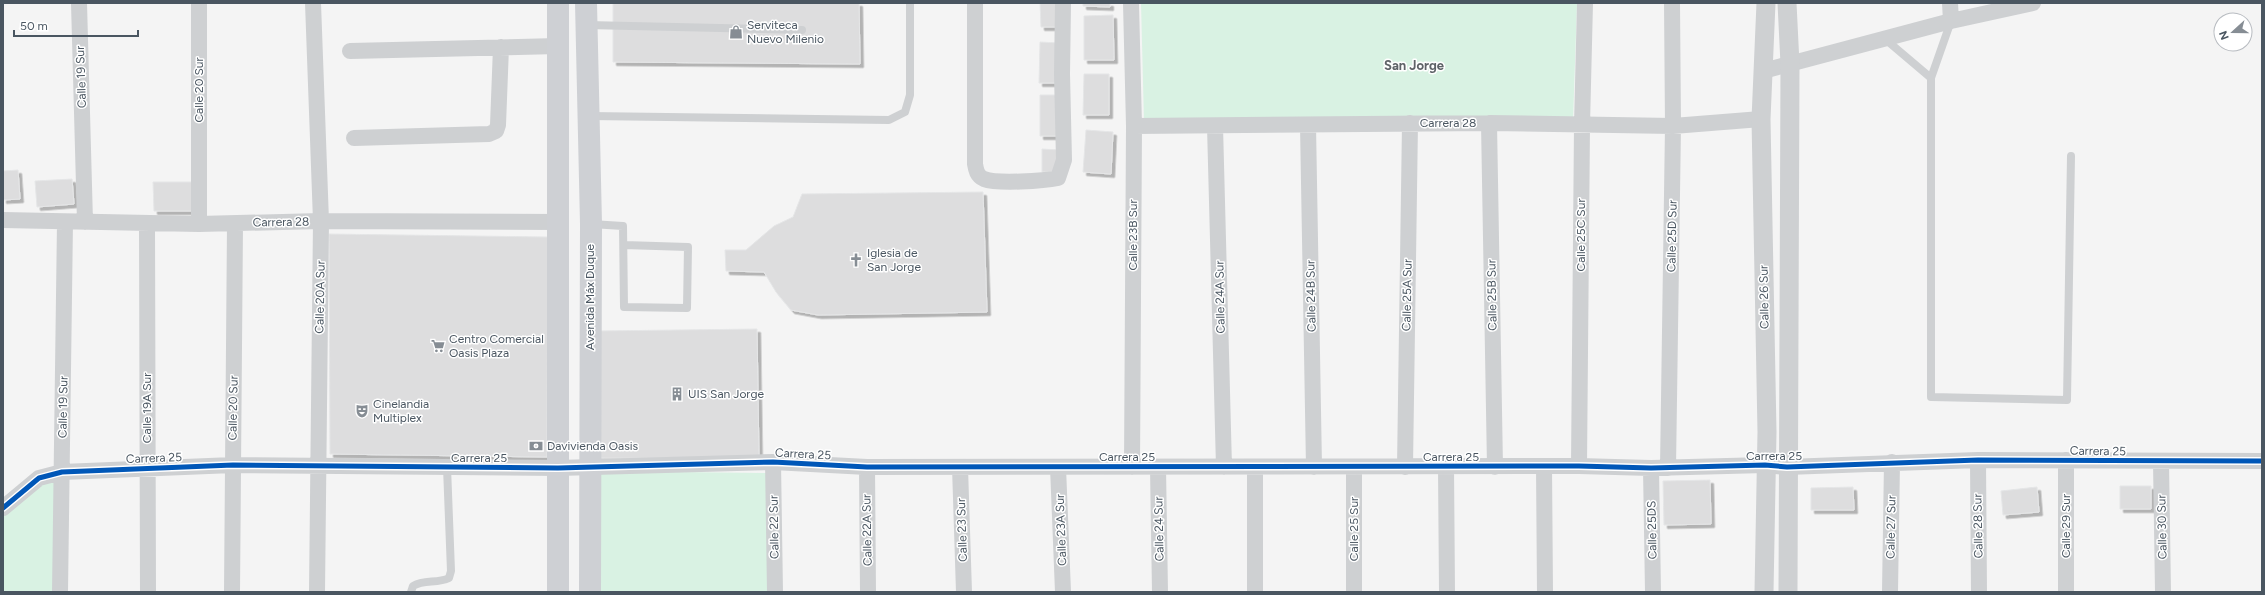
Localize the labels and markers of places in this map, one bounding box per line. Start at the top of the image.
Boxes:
place label: Serviteca Nuevo Milenio [747,18,824,46]
shop icon: Serviteca Nuevo Milenio [728,24,744,40]
place label: Iglesia de San Jorge [867,246,921,274]
church icon: Iglesia de San Jorge [848,252,864,268]
place label: Centro Comercial Oasis Plaza [449,332,544,360]
supermarket icon: Centro Comercial Oasis Plaza [430,338,446,354]
building icon: UIS San Jorge [669,386,685,402]
place label: UIS San Jorge [688,387,764,401]
place label: Cinelandia Multiplex [373,397,429,425]
theatre icon: Cinelandia Multiplex [354,403,370,419]
bank icon: Davivienda Oasis [528,438,544,454]
place label: Davivienda Oasis [547,439,639,453]

